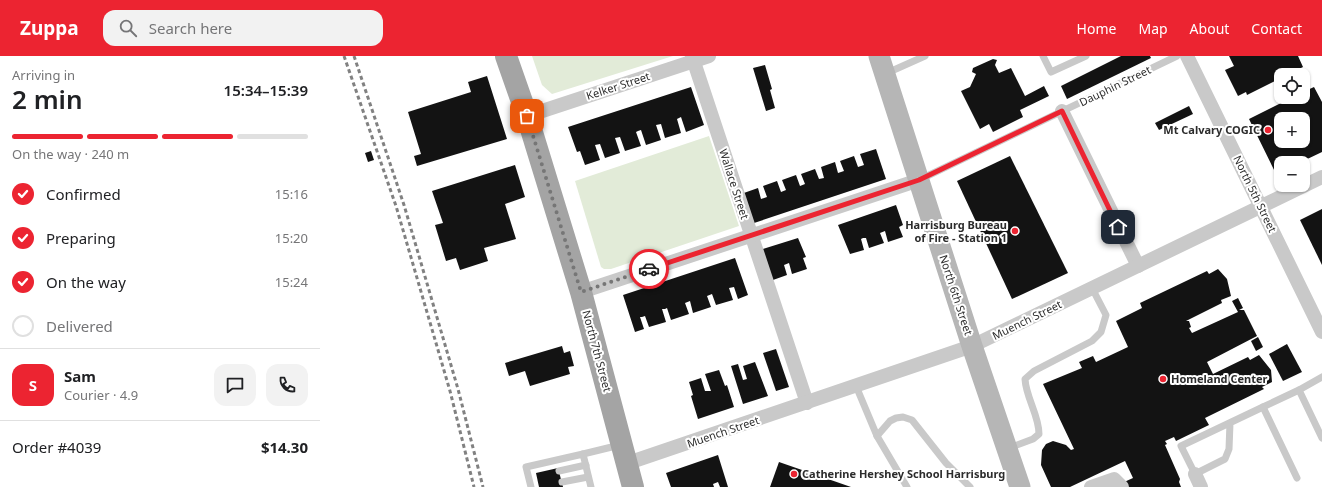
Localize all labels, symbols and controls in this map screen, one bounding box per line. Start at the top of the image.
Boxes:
search box [103,10,383,46]
text: Zuppa [20,15,79,41]
icon: search [117,17,139,39]
text: Search here [149,18,232,38]
text: Home [1077,19,1116,38]
text: Map [1138,19,1168,38]
text: About [1190,19,1229,38]
text: Contact [1251,19,1302,38]
street label: Dauphin Street [1077,62,1153,109]
text: Arriving in [12,66,75,84]
street label: Kelker Street [584,68,652,103]
map controls [1274,68,1310,192]
button: locate [1274,68,1310,104]
text: 15:34–15:39 [224,80,308,100]
text: 2 min [12,81,83,117]
pin [510,99,544,133]
icon: bag [516,105,538,127]
button: + [1274,112,1310,148]
place label: Mt Calvary COGIC [1163,122,1260,137]
marker: Mt Calvary COGIC [1263,125,1273,135]
text: On the way · 240 m [12,145,129,163]
street label: Wallace Street [716,147,753,221]
street label: North 5th Street [1230,153,1281,235]
button: − [1274,156,1310,192]
icon: check [12,183,34,205]
text: Confirmed [46,184,121,204]
text: 15:16 [275,185,308,203]
pin [1101,210,1135,244]
icon: home [1107,216,1129,238]
place label: Harrisburg Bureau of Fire - Station 1 [905,217,1007,245]
marker: Harrisburg Bureau of Fire - Station 1 [1010,226,1020,236]
icon: check [12,227,34,249]
text: Preparing [46,228,116,248]
text: 15:20 [275,229,308,247]
courier [629,249,669,289]
street label: North 6th Street [936,253,977,337]
icon: car [638,258,660,280]
icon: check [12,271,34,293]
text: On the way [46,272,126,292]
text: 15:24 [275,273,308,291]
street label: Muench Street [990,296,1064,343]
street label: North 7th Street [579,308,616,393]
text: Delivered [46,316,113,336]
button: chat [214,364,256,406]
button: phone [266,364,308,406]
text: Sam [64,366,96,386]
place label: Homeland Center [1171,371,1268,386]
marker: Homeland Center [1158,374,1168,384]
text: S [29,375,37,395]
text: Courier · 4.9 [64,386,138,404]
street label: Muench Street [685,412,761,451]
text: Order #4039 [12,437,101,457]
text: $14.30 [261,437,308,457]
place label: Catherine Hershey School Harrisburg [802,466,1005,481]
marker: Catherine Hershey School Harrisburg [789,469,799,479]

